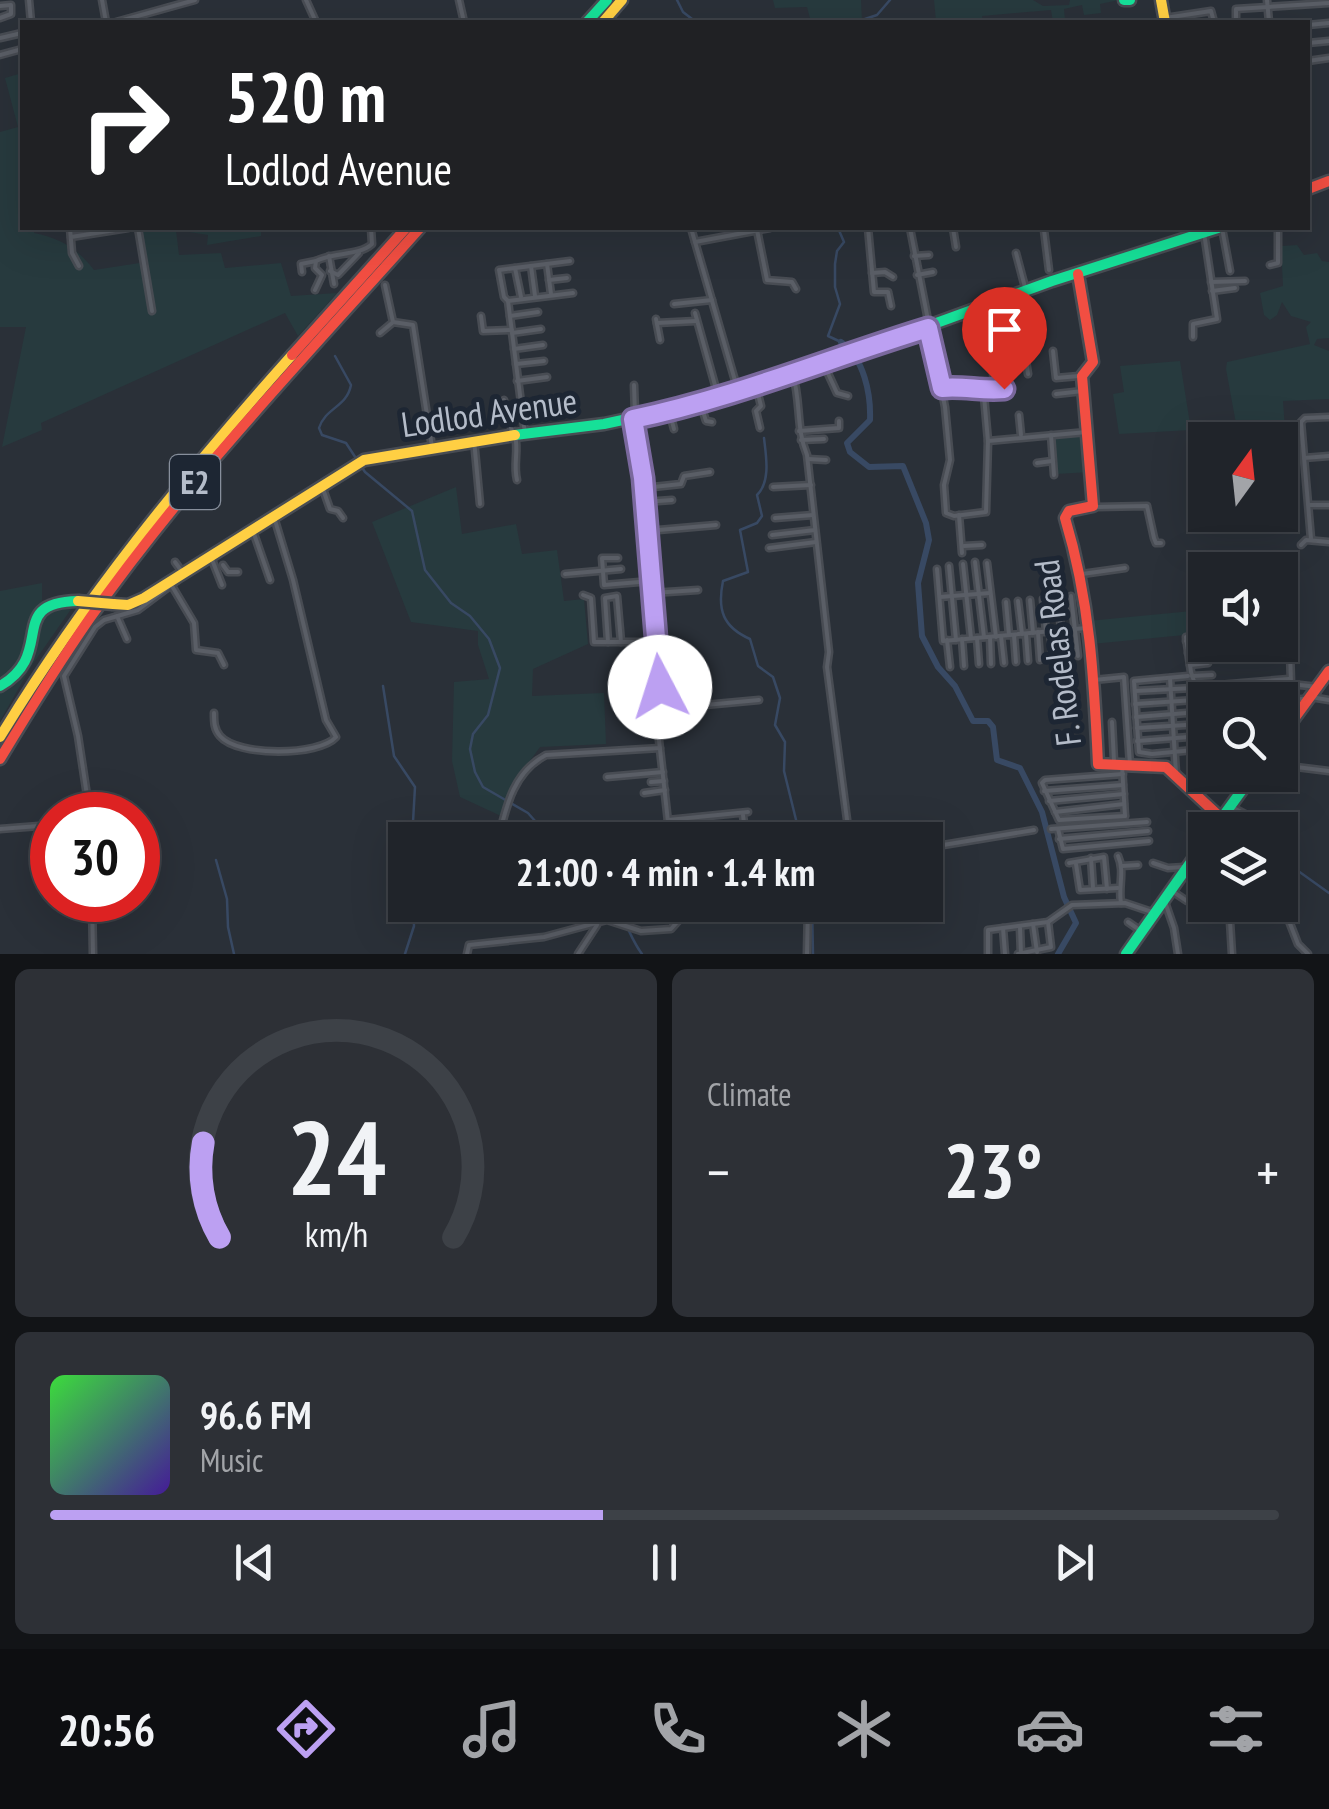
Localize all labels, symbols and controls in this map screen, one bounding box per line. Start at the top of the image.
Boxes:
text: 520 m [225,51,386,141]
icon: right [60,60,190,190]
text: Lodlod Avenue [225,139,452,197]
pin [962,287,1047,390]
icon: arrive [977,302,1032,357]
street label: Lodlod Avenue [398,377,580,447]
north arrow [1188,422,1298,532]
map controls [1188,422,1298,922]
road number: E2 [170,455,220,509]
button: sound [1188,552,1298,662]
street label: F. Rodelas Road [1023,557,1091,749]
position arrow [608,635,712,739]
button: search [1188,682,1298,792]
speed limit sign: 30 [30,792,160,922]
button: layers [1188,812,1298,922]
text: 21:00 · 4 min · 1.4 km [516,847,815,896]
text: Climate [707,1073,791,1115]
text: 24 [286,1089,386,1224]
text: 23° [943,1122,1043,1219]
text: − [707,1136,730,1207]
text: + [1256,1136,1279,1207]
text: km/h [304,1211,368,1257]
text: 96.6 FM [200,1390,312,1439]
text: Music [200,1439,263,1481]
icon: previous [227,1535,282,1590]
icon: pause [637,1535,692,1590]
icon: next [1047,1535,1102,1590]
icon: directions [271,1694,341,1764]
icon: music [457,1694,527,1764]
icon: phone [643,1694,713,1764]
icon: climate [829,1694,899,1764]
icon: car [1015,1694,1085,1764]
icon: filters [1201,1694,1271,1764]
text: 20:56 [58,1700,155,1758]

